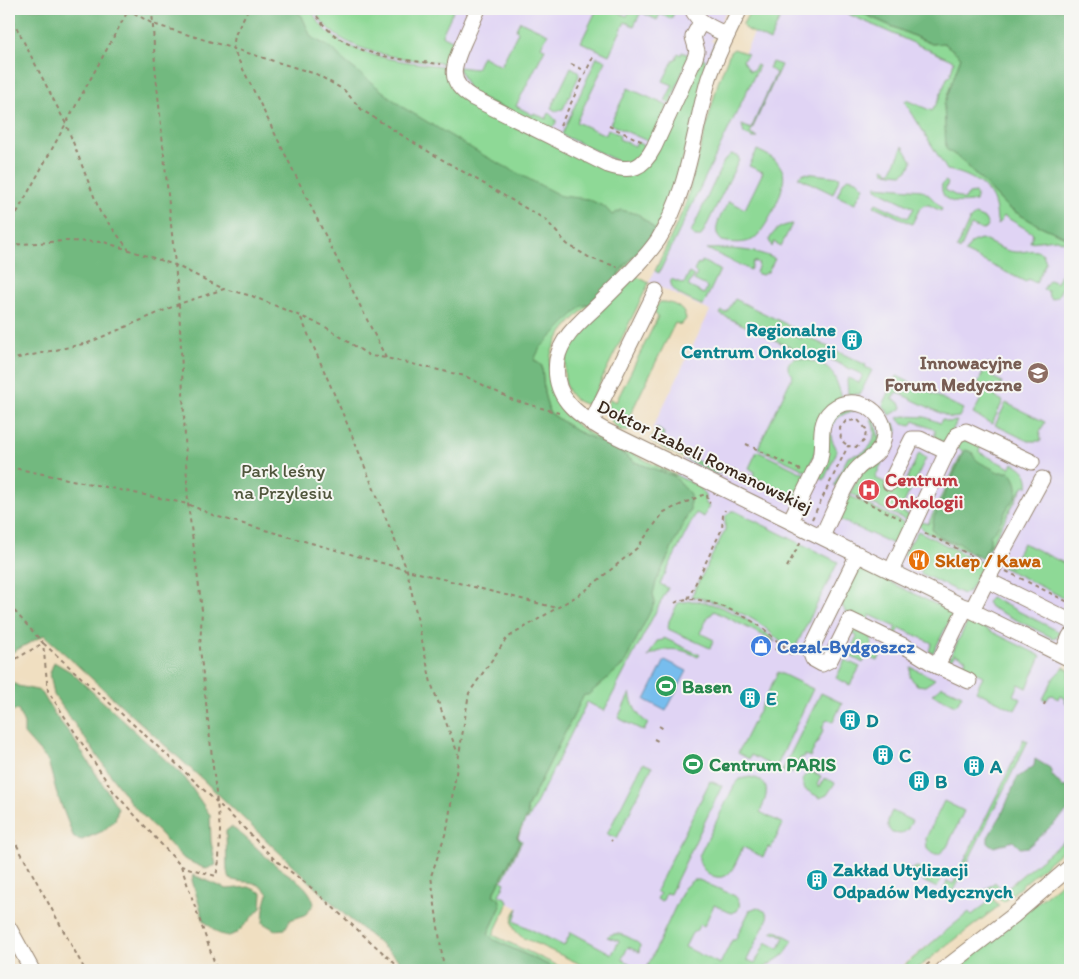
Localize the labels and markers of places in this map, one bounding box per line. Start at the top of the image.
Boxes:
place label: Regionalne Centrum Onkologii [681,318,836,363]
building icon: Regionalne Centrum Onkologii [840,328,864,352]
place label: Innowacyjne Forum Medyczne [885,351,1022,396]
school or university icon: Innowacyjne Forum Medyczne [1026,361,1050,385]
place label: Centrum Onkologii [885,468,964,513]
hospital icon: Centrum Onkologii [857,478,881,502]
restaurant icon: Sklep / Kawa [907,548,931,572]
place label: Sklep / Kawa [935,549,1042,572]
shop icon: Cezal-Bydgoszcz [749,634,773,658]
place label: Cezal-Bydgoszcz [777,635,915,658]
sports icon: Basen [654,674,678,698]
place label: Basen [682,675,733,698]
building icon: E [738,686,762,710]
place label: E [766,687,777,710]
building icon: D [838,708,862,732]
place label: D [866,709,879,732]
building icon: C [871,743,895,767]
place label: C [899,744,911,767]
sports icon: Centrum PARIS [681,752,705,776]
place label: Centrum PARIS [709,753,836,776]
building icon: A [962,754,986,778]
place label: A [989,755,1003,778]
building icon: B [907,769,931,793]
place label: B [935,770,947,793]
place label: Zakład Utylizacji Odpadów Medycznych [833,858,1014,903]
building icon: Zakład Utylizacji Odpadów Medycznych [805,868,829,892]

